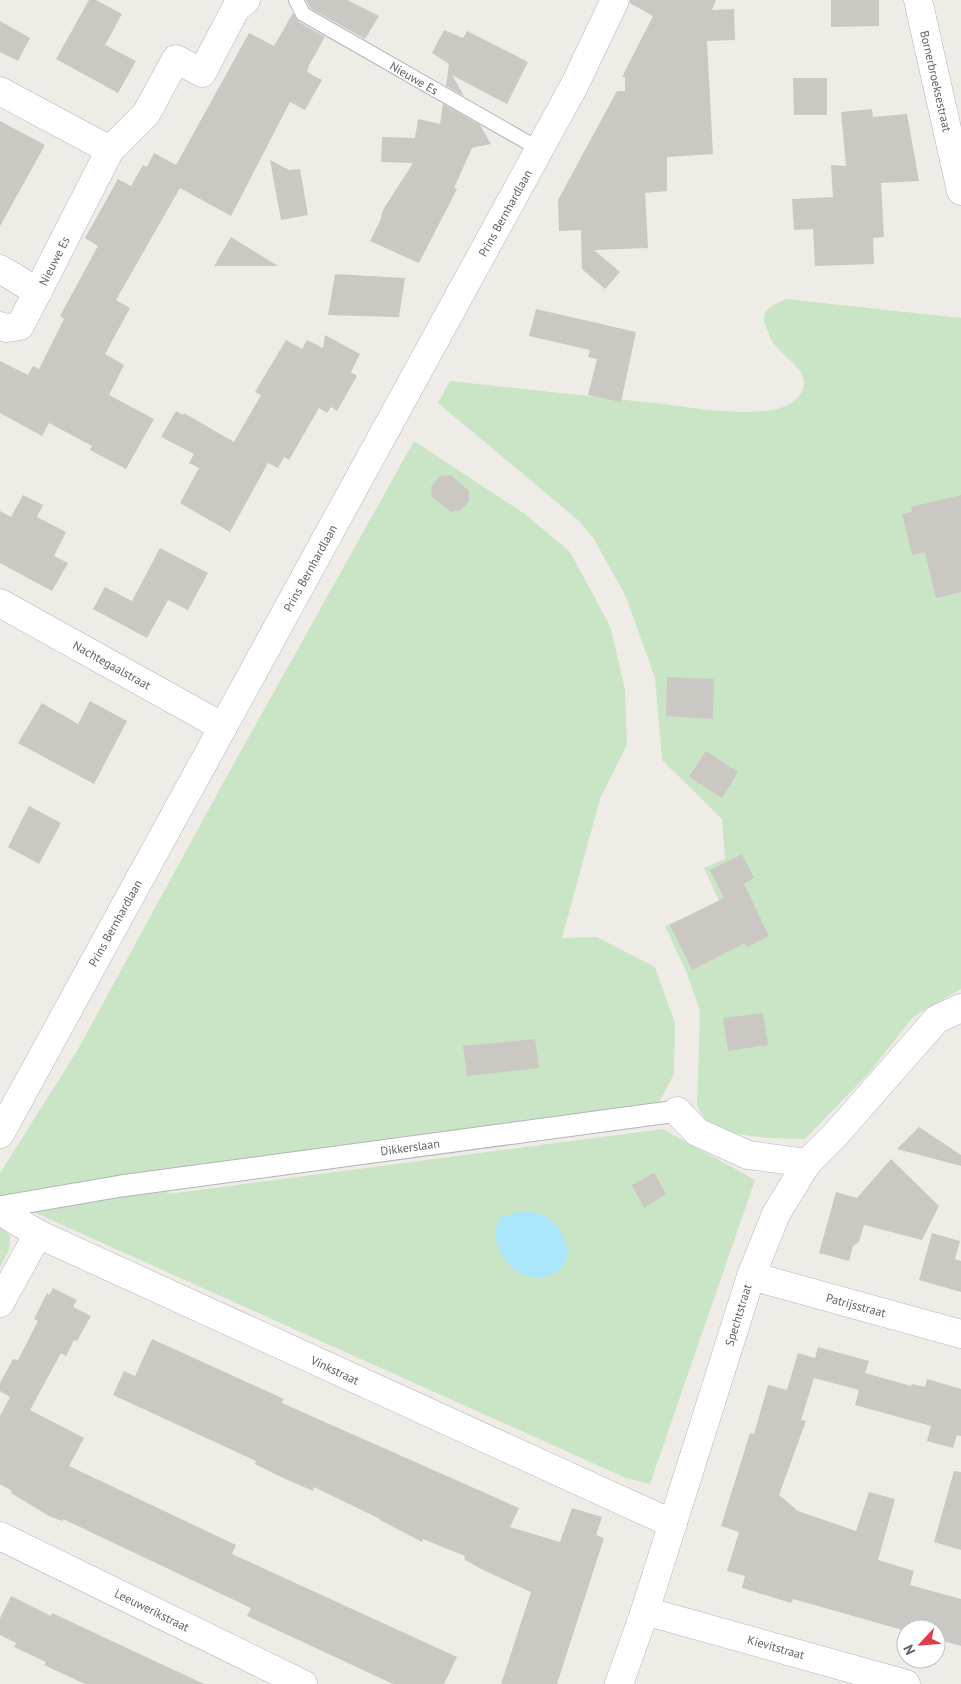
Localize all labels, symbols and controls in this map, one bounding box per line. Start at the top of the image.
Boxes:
street label: Bornerbroeksestraat [917,29,955,133]
street label: Nieuwe Es [387,58,441,98]
street label: Prins Bernhardlaan [475,167,535,259]
street label: Nieuwe Es [35,234,73,288]
street label: Prins Bernhardlaan [280,522,340,614]
street label: Nachtegaalstraat [70,637,154,693]
street label: Prins Bernhardlaan [85,877,145,969]
street label: Dikkerslaan [379,1135,441,1159]
street label: Spechtstraat [721,1282,755,1348]
street label: Patrijsstraat [825,1290,887,1320]
street label: Vinkstraat [308,1352,362,1388]
street label: Leeuwerikstraat [112,1585,192,1635]
north arrow [896,1619,946,1669]
street label: Kievitstraat [746,1632,806,1662]
text: N [899,1642,919,1658]

